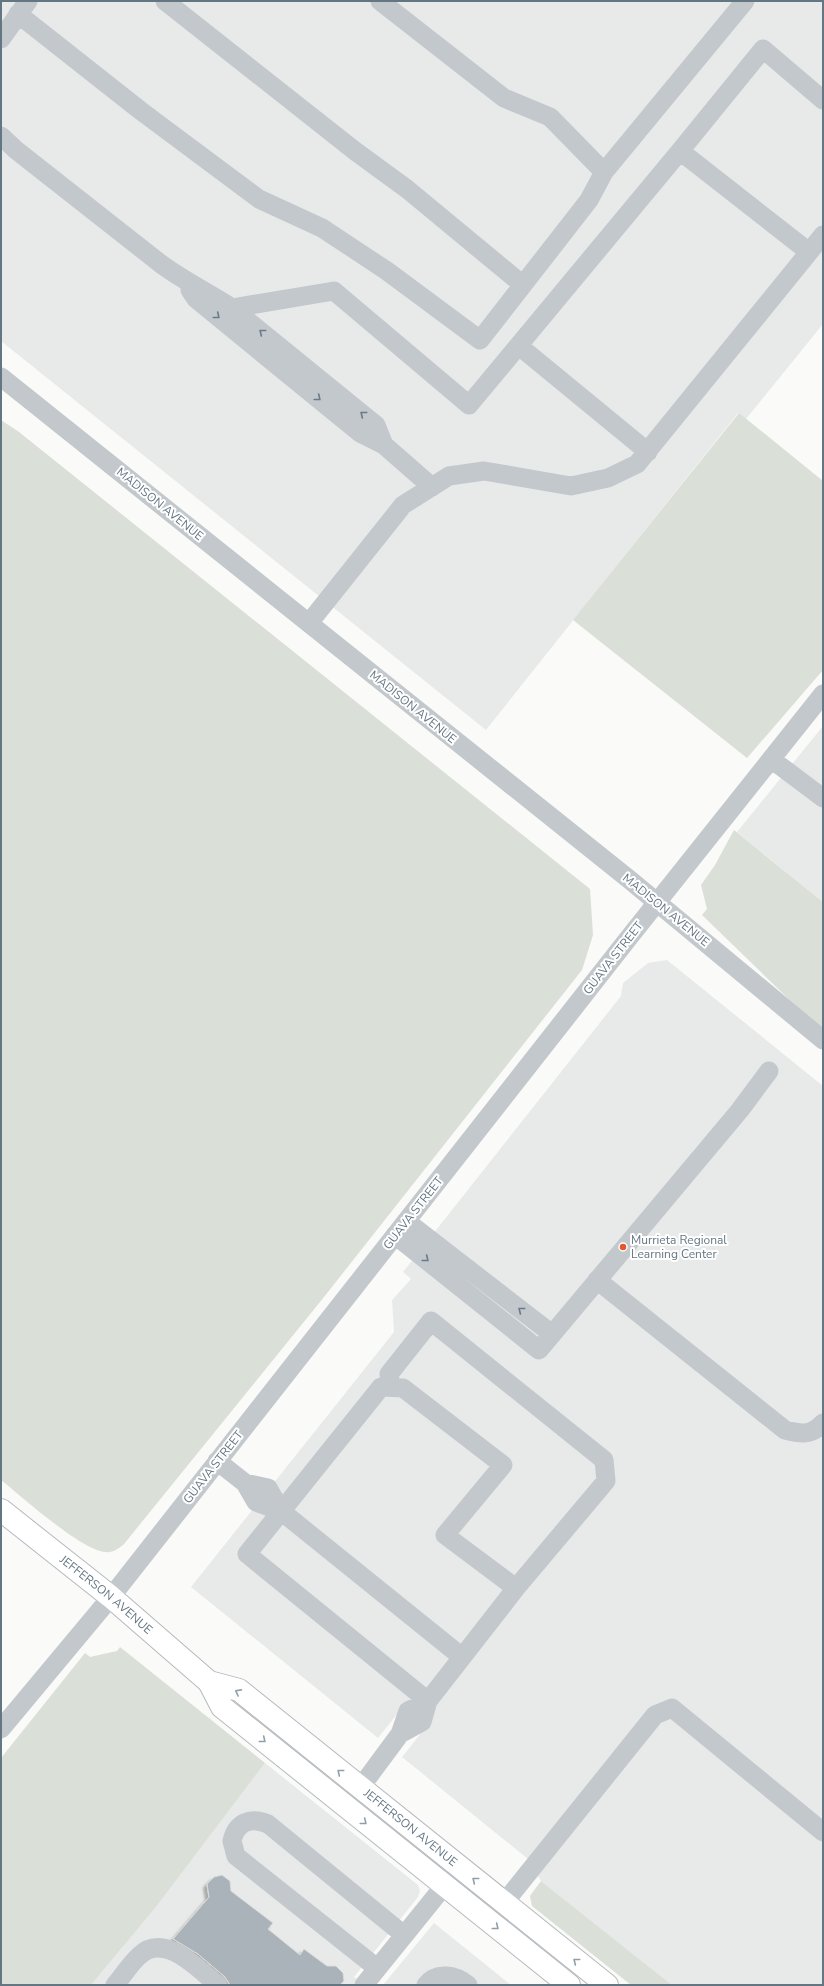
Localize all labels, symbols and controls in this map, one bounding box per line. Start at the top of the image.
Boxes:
one-way arrow [212,311,220,318]
one-way arrow [259,330,266,337]
one-way arrow [313,393,320,400]
one-way arrow [360,411,367,418]
street label: MADISON AVENUE [113,464,207,544]
street label: MADISON AVENUE [366,667,460,747]
street label: MADISON AVENUE [619,870,713,950]
street label: GUAVA STREET [579,918,647,998]
street label: GUAVA STREET [379,1173,447,1253]
place label: Murrieta Regional Learning Center [631,1232,727,1262]
marker: Murrieta Regional Learning Center [618,1242,628,1252]
one-way arrow [421,1255,428,1262]
one-way arrow [519,1308,526,1315]
street label: GUAVA STREET [179,1427,247,1507]
street label: JEFFERSON AVENUE [56,1551,156,1638]
one-way arrow [235,1689,243,1696]
one-way arrow [258,1736,265,1743]
one-way arrow [338,1770,345,1777]
street label: JEFFERSON AVENUE [360,1785,461,1870]
one-way arrow [360,1817,367,1824]
one-way arrow [472,1877,479,1884]
one-way arrow [492,1923,499,1930]
one-way arrow [574,1958,581,1965]

